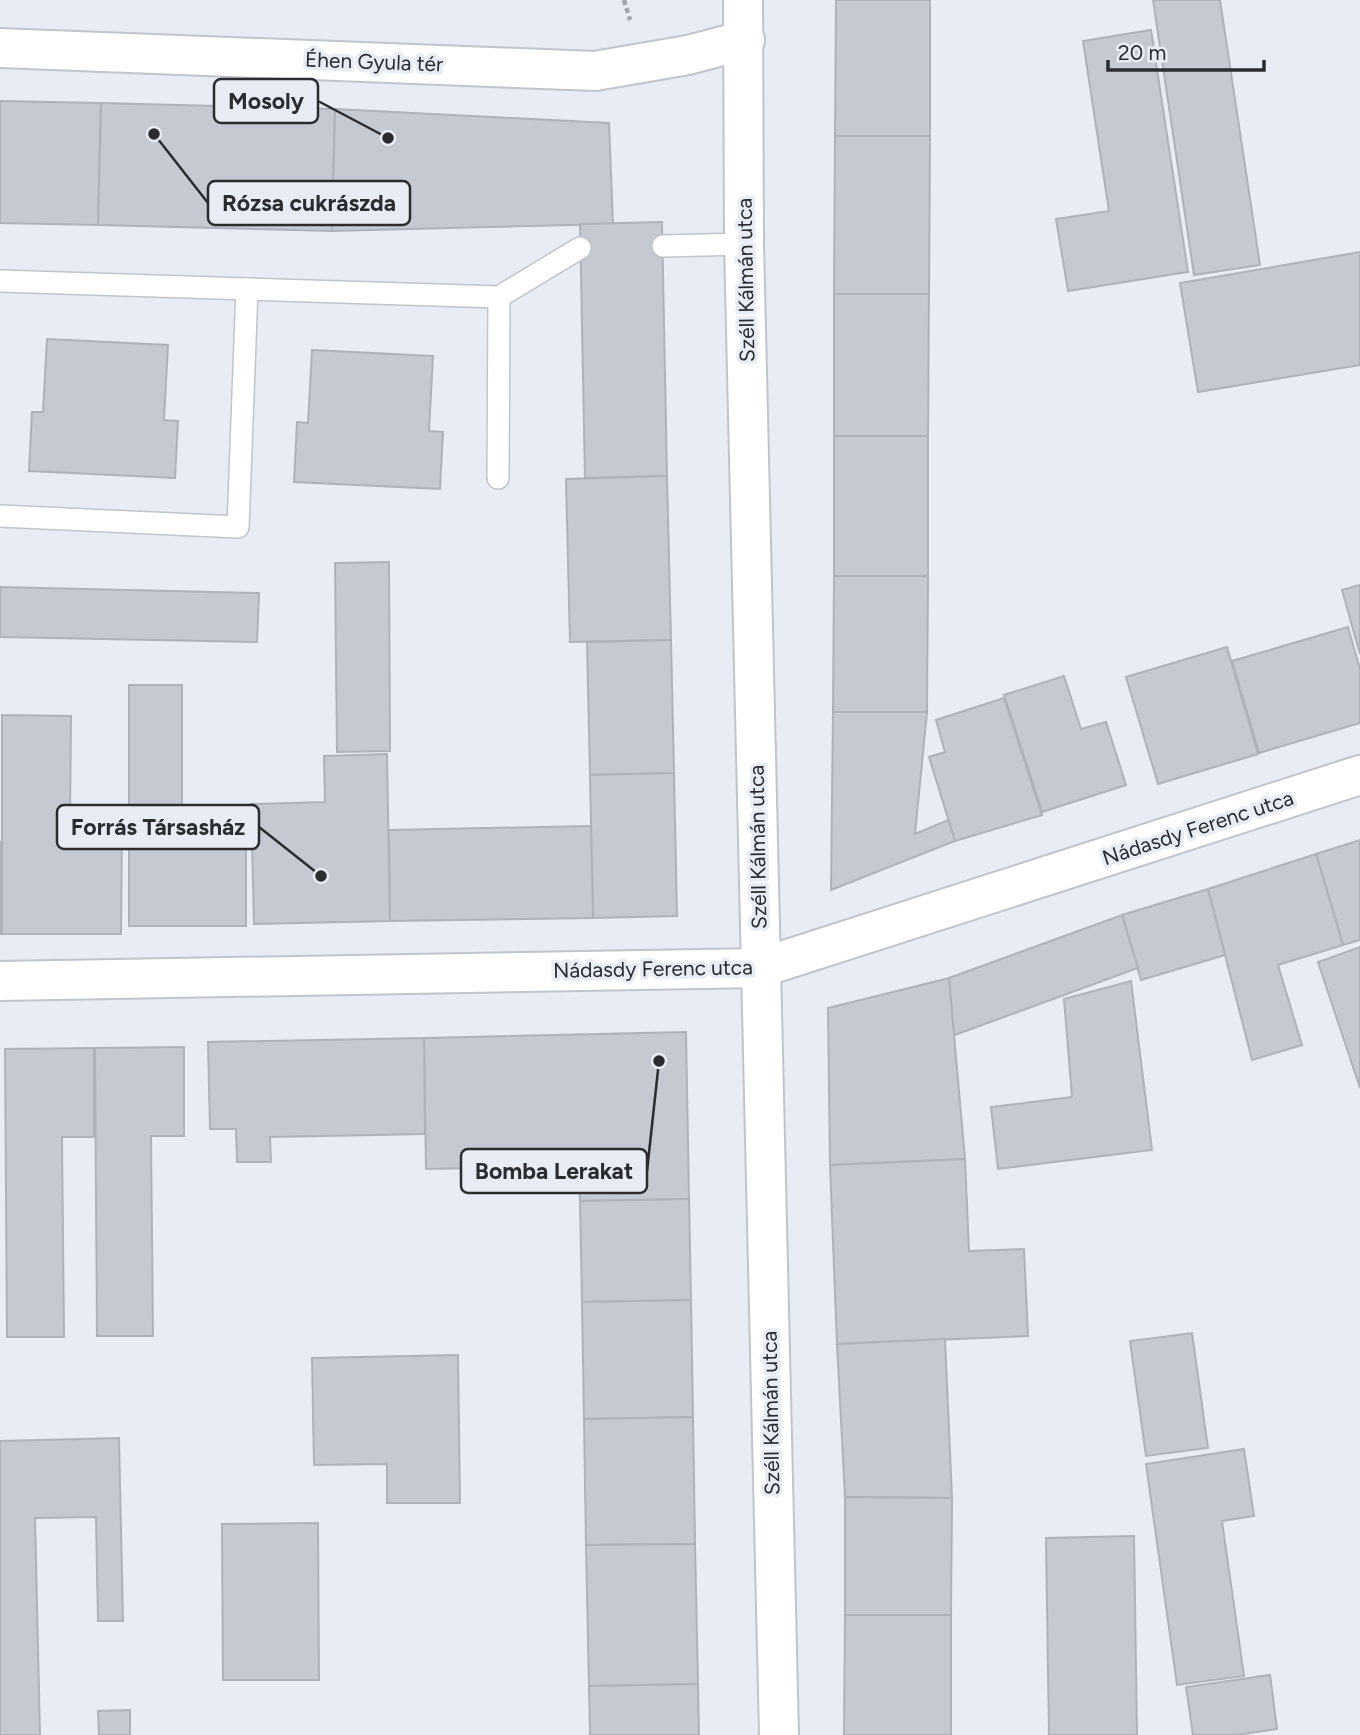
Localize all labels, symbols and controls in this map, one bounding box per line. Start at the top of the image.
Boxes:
scale bar [1108,28,1264,72]
text: 20 m [1118,40,1166,65]
street label: Éhen Gyula tér [305,47,444,76]
callout: Mosoly [214,79,318,123]
text: Mosoly [228,87,305,115]
callout: Rózsa cukrászda [208,181,410,225]
text: Rózsa cukrászda [222,189,396,217]
street label: Széll Kálmán utca [732,198,759,362]
street label: Széll Kálmán utca [744,765,771,929]
street label: Nádasdy Ferenc utca [1099,785,1297,870]
callout: Forrás Társasház [57,805,259,849]
text: Forrás Társasház [71,813,245,841]
street label: Nádasdy Ferenc utca [553,954,753,983]
callout: Bomba Lerakat [461,1149,647,1193]
text: Bomba Lerakat [475,1157,633,1185]
street label: Széll Kálmán utca [757,1331,784,1495]

